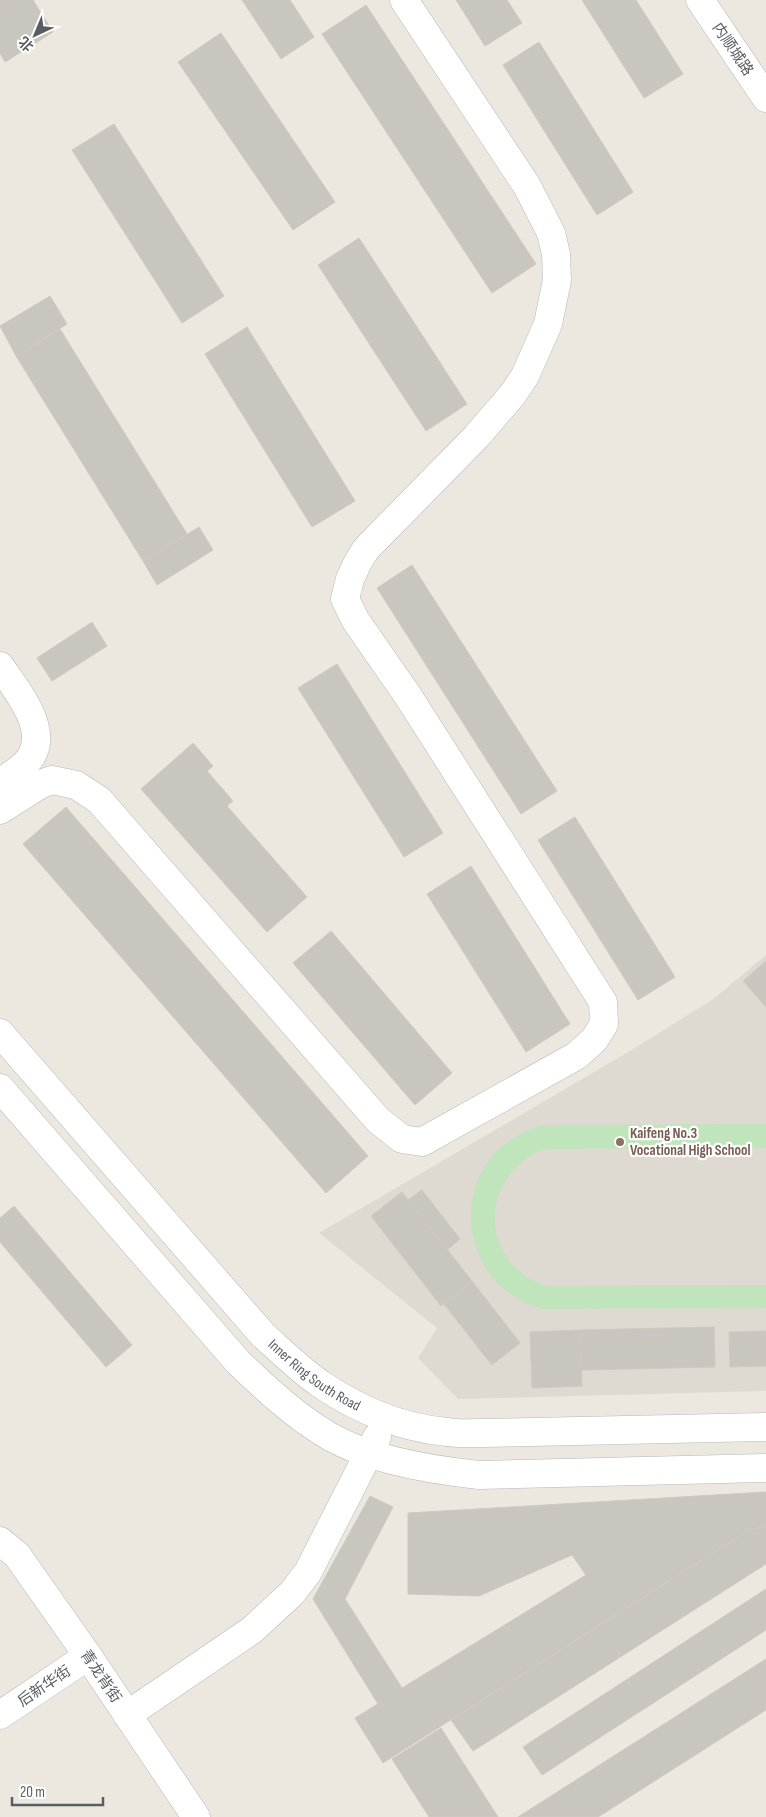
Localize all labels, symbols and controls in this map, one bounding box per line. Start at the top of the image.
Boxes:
north arrow [10,10,60,60]
street label: 内顺城路 [708,19,757,79]
text: 北 [15,33,37,55]
place label: Kaifeng No.3 Vocational High School [630,1124,751,1160]
marker: Kaifeng No.3 Vocational High School [614,1136,626,1148]
street label: Inner Ring South Road [264,1335,364,1416]
street label: 青龙背街 [76,1646,125,1706]
street label: 后新华街 [14,1662,74,1711]
scale bar [12,1774,104,1806]
text: 20 m [20,1783,45,1802]

